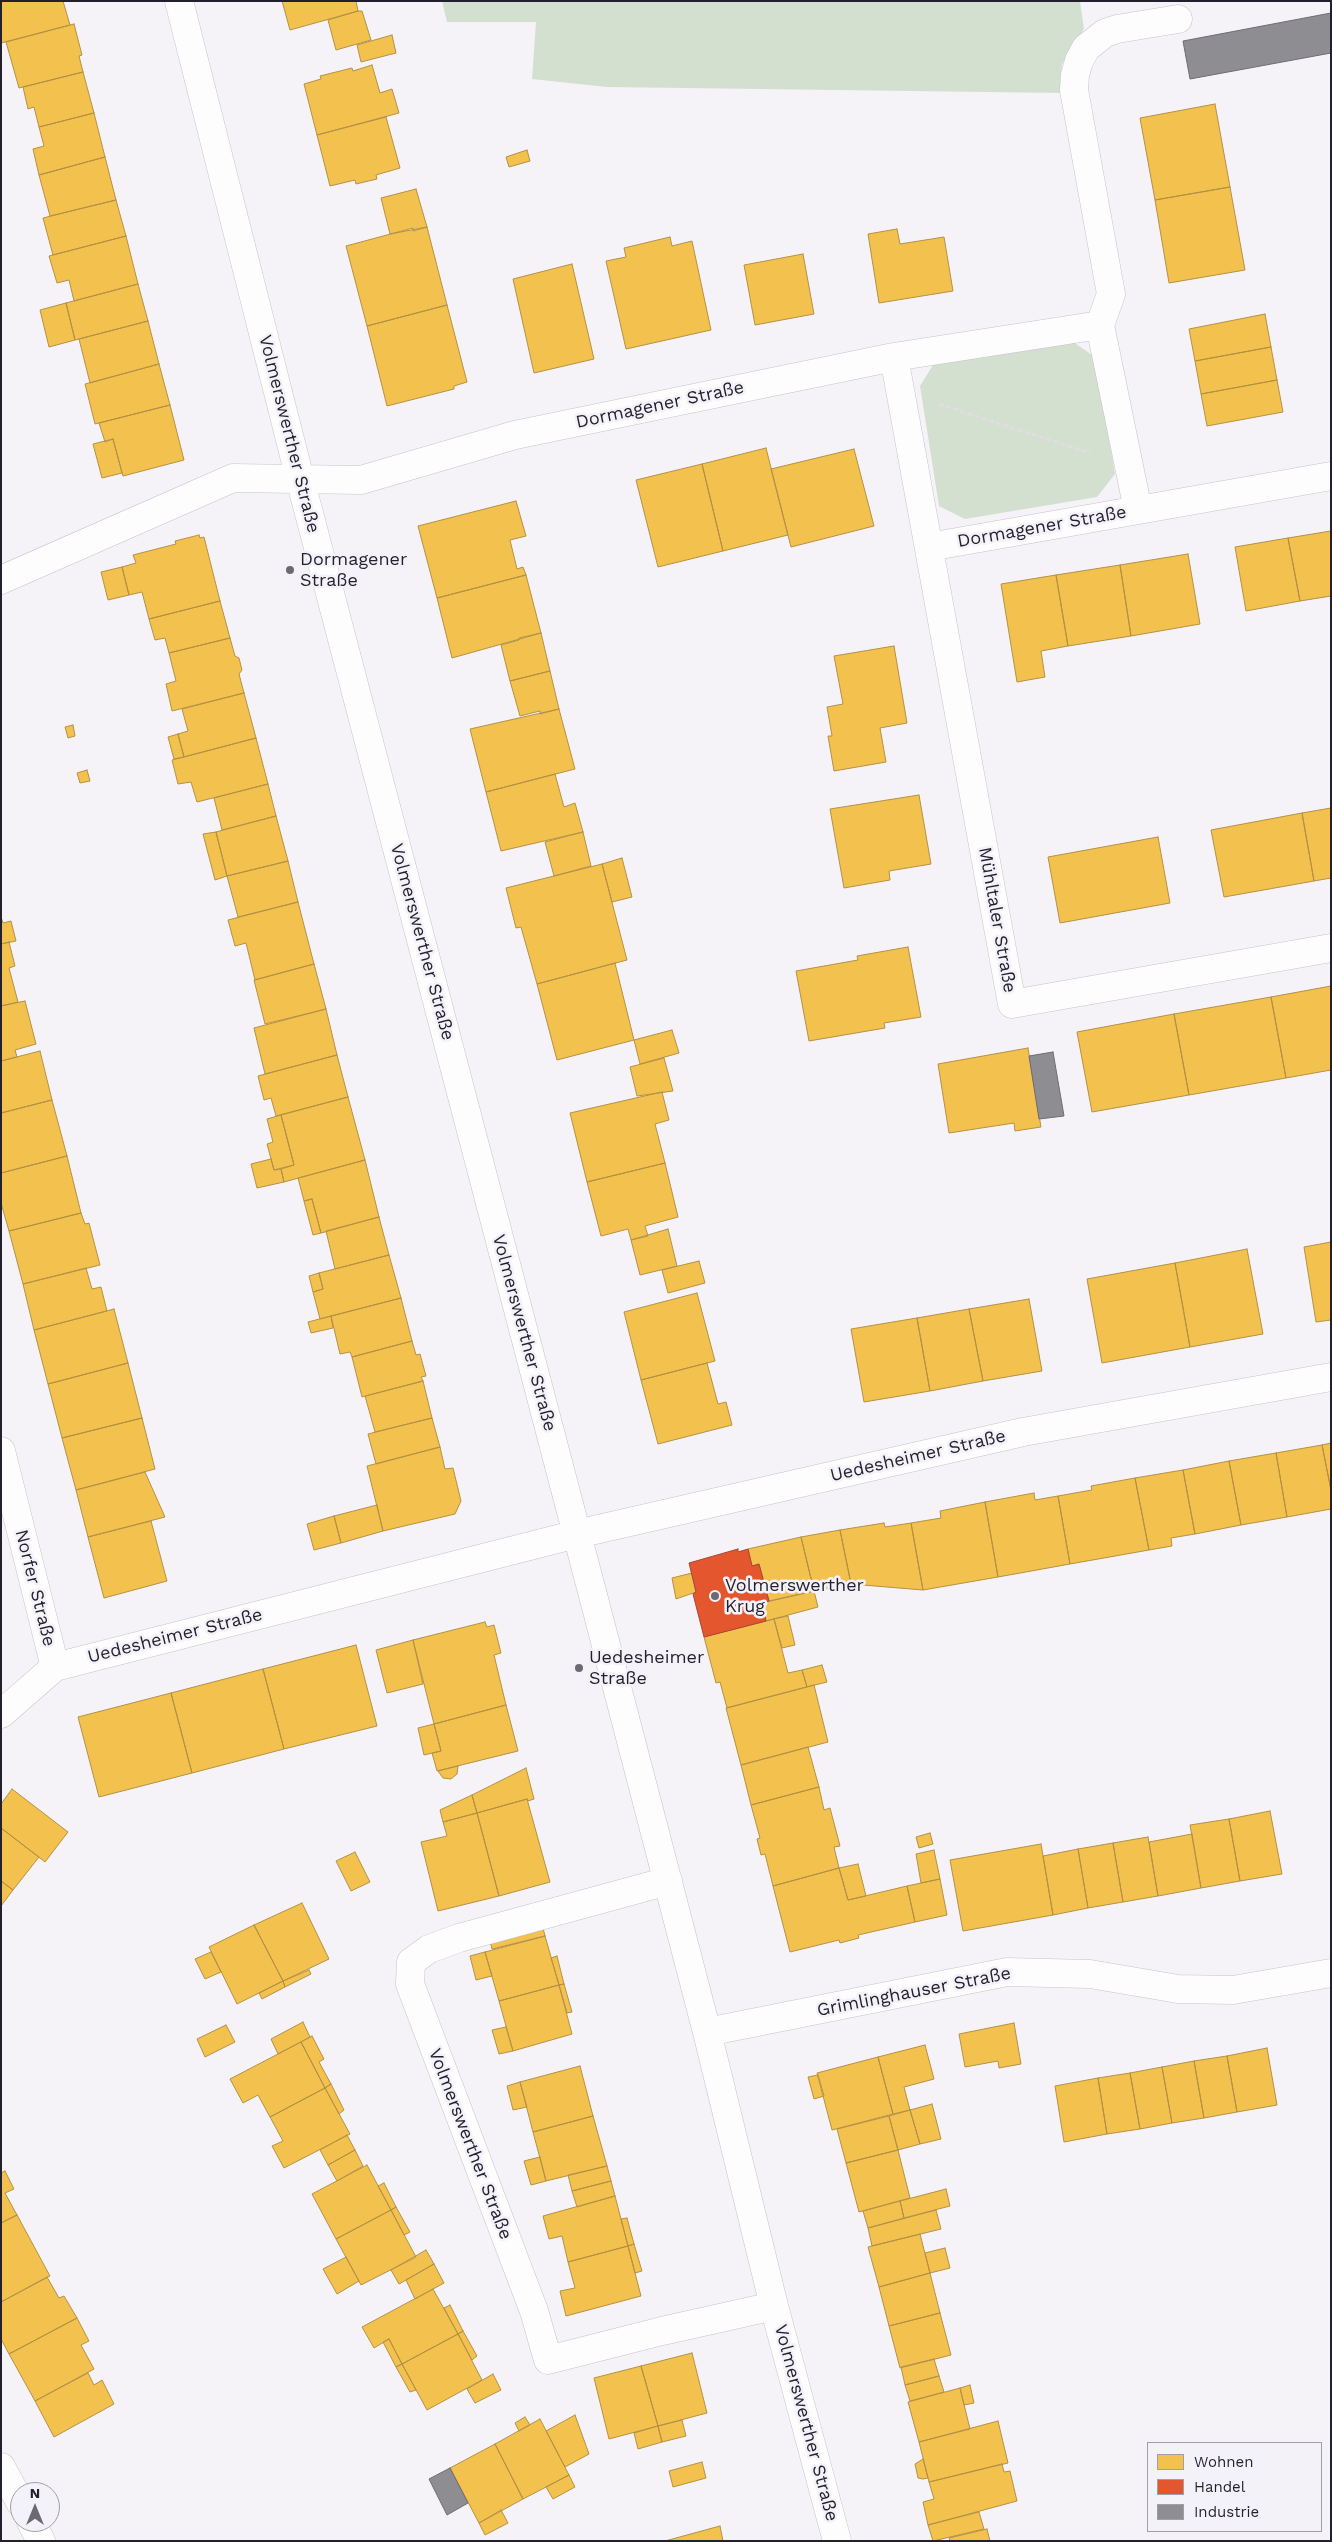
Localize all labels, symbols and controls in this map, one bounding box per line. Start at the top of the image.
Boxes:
street label: Volmerswerther Straße [254,333,324,535]
street label: Dormagener Straße [574,377,746,433]
street label: Dormagener Straße [956,501,1128,553]
place label: Dormagener Straße [300,549,407,592]
marker: Dormagener Straße [284,564,296,576]
street label: Volmerswerther Straße [385,841,459,1043]
street label: Mühltaler Straße [974,845,1020,995]
street label: Volmerswerther Straße [487,1232,561,1434]
street label: Uedesheimer Straße [828,1425,1008,1487]
street label: Norfer Straße [10,1527,60,1649]
place label: Volmerswerther Krug [725,1575,864,1618]
marker: Volmerswerther Krug [709,1590,721,1602]
street label: Uedesheimer Straße [85,1604,265,1668]
place label: Uedesheimer Straße [589,1647,704,1690]
marker: Uedesheimer Straße [573,1662,585,1674]
street label: Grimlinghauser Straße [815,1963,1013,2021]
street label: Volmerswerther Straße [424,2045,516,2243]
street label: Volmerswerther Straße [769,2322,843,2524]
legend [1147,2442,1322,2532]
text: Wohnen [1194,2453,1253,2471]
text: Handel [1194,2478,1245,2496]
north arrow [10,2482,60,2532]
text: N [30,2485,40,2501]
text: Industrie [1194,2503,1259,2521]

